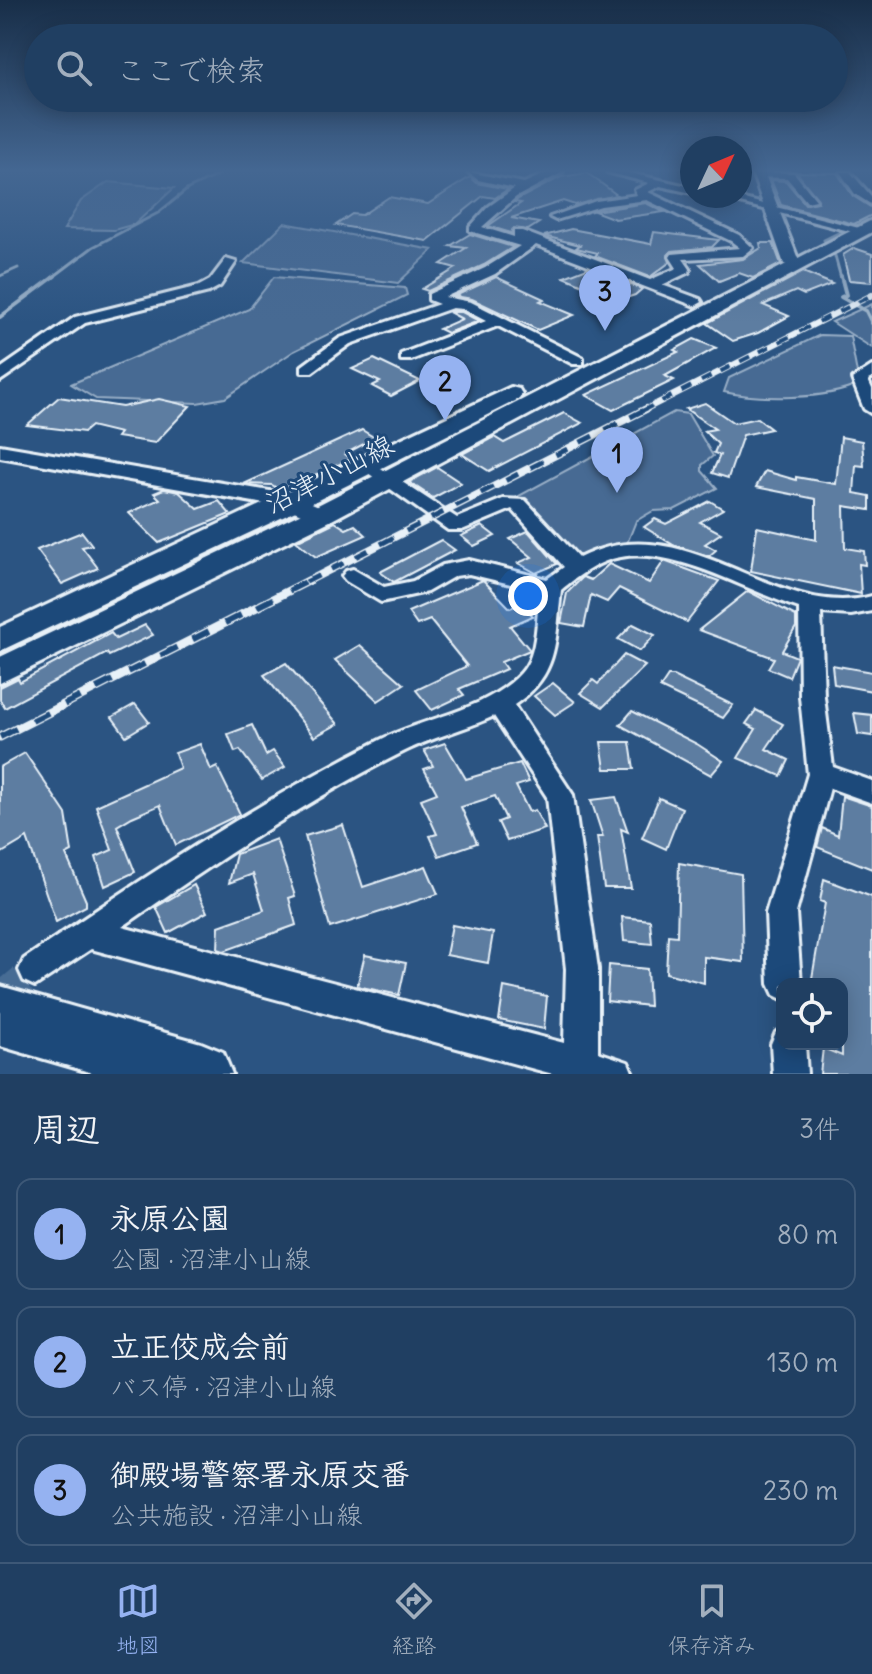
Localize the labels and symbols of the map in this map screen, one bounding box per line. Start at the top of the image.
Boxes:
north arrow [680,136,752,208]
pin: 3 [579,265,631,331]
pin: 2 [419,355,471,421]
street label: 沼津小山線 [258,426,400,522]
pin: 1 [591,427,643,493]
your location [508,576,548,616]

